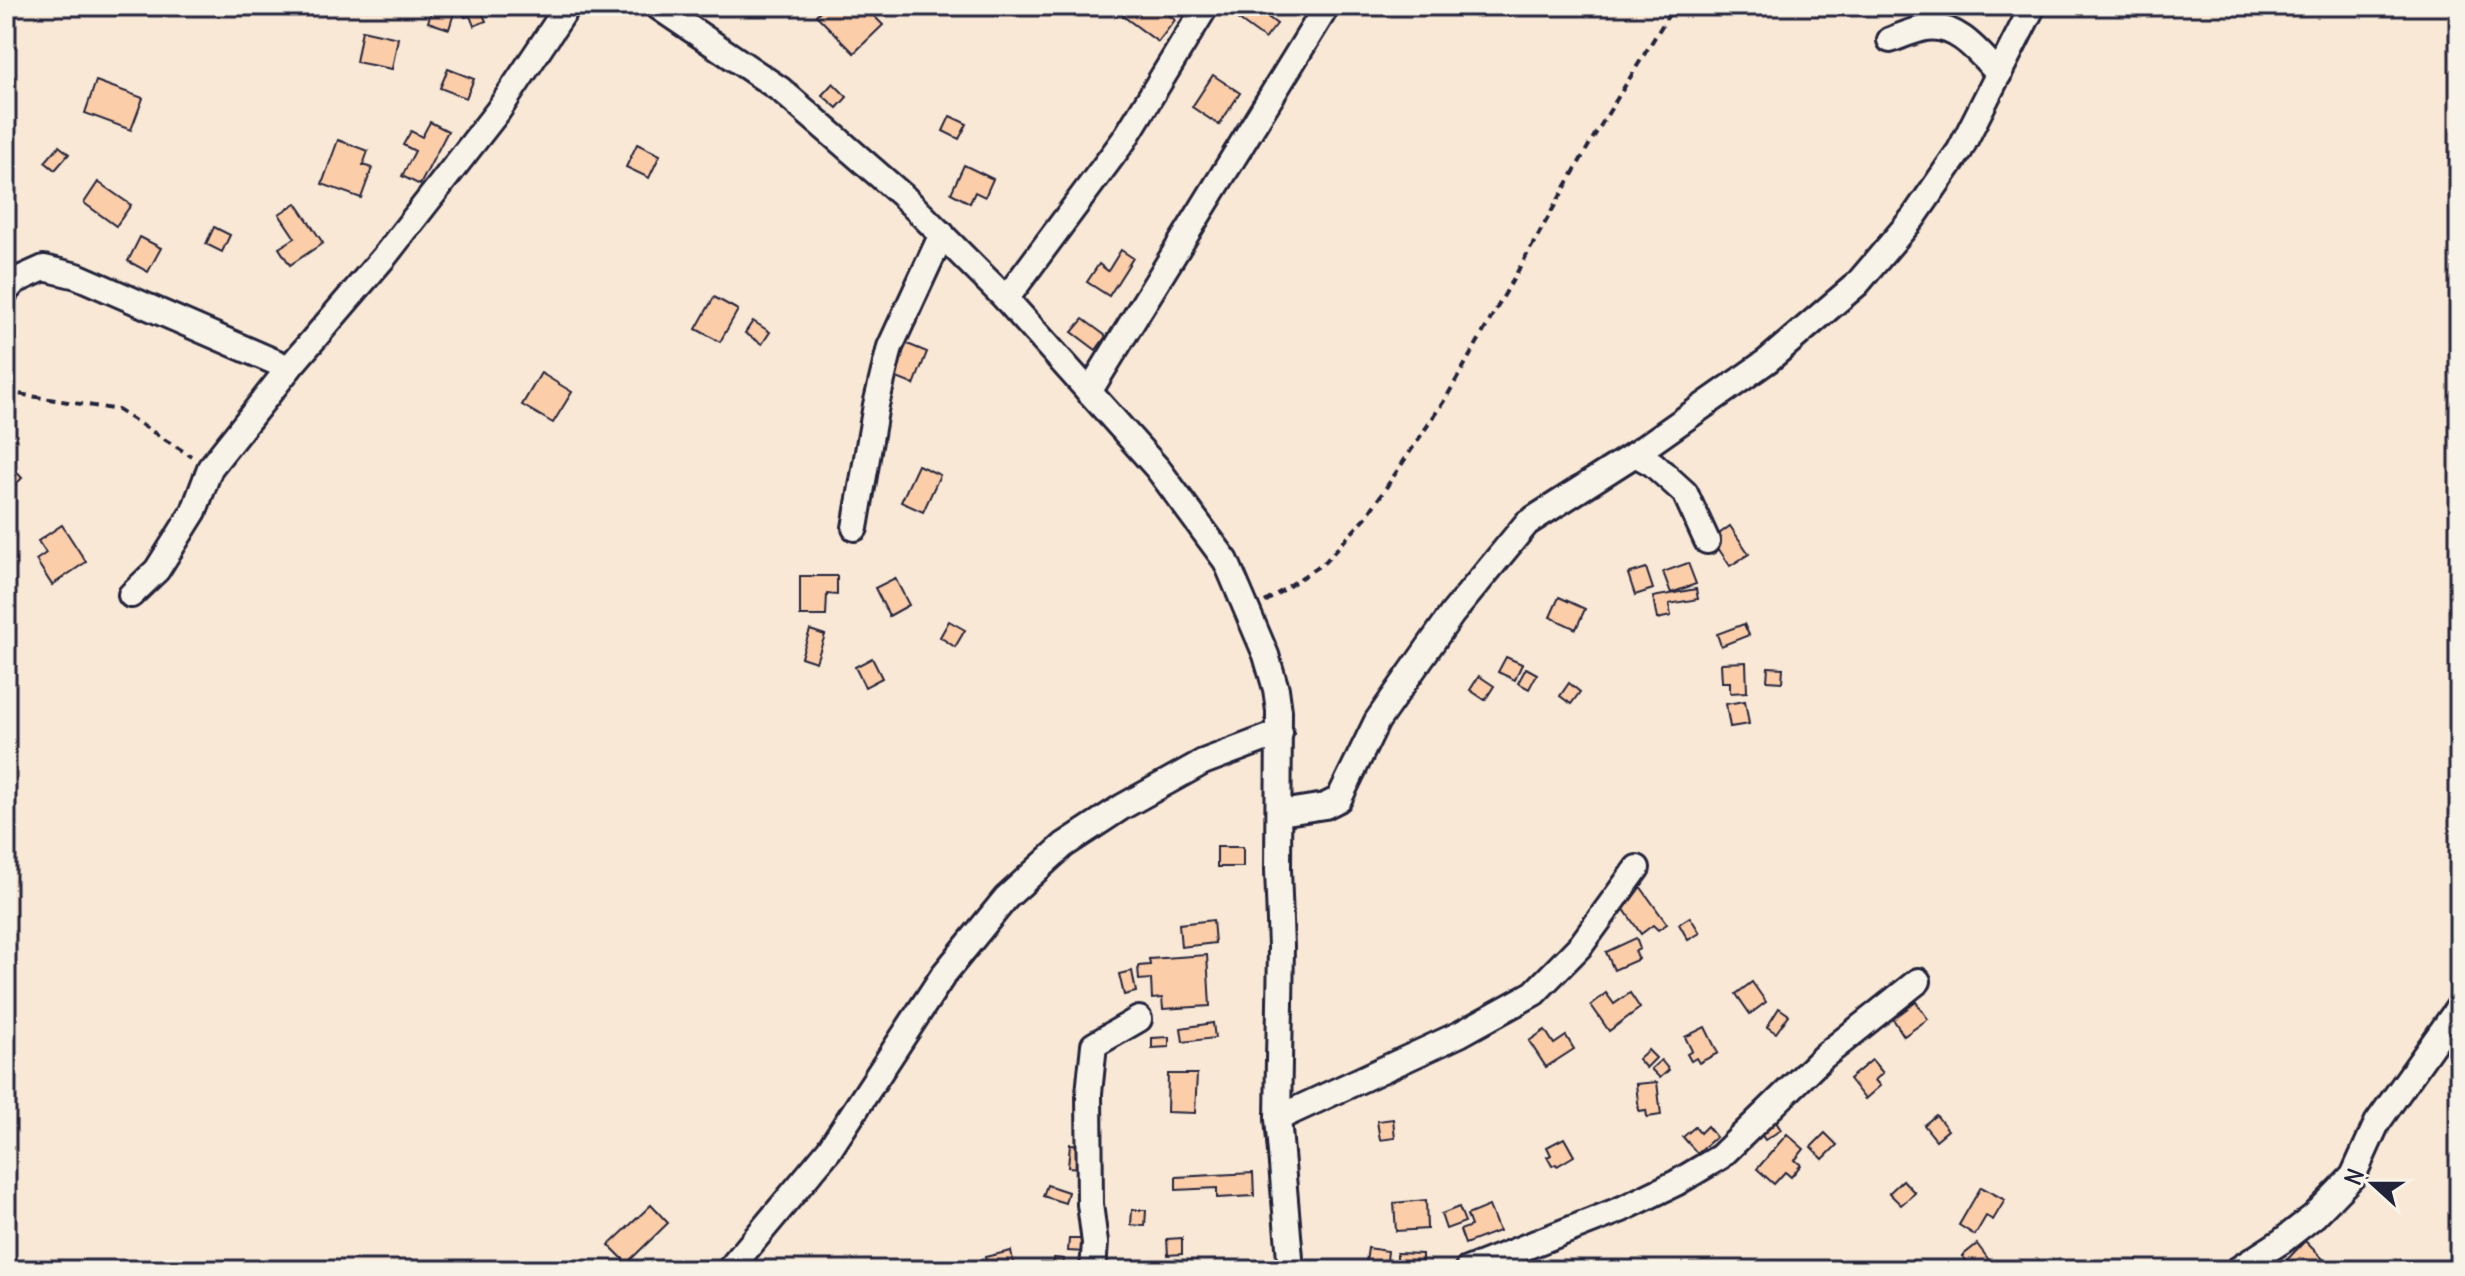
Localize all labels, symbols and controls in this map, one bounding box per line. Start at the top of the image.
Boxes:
north arrow [2333,1144,2413,1224]
text: N [2339,1165,2370,1189]

